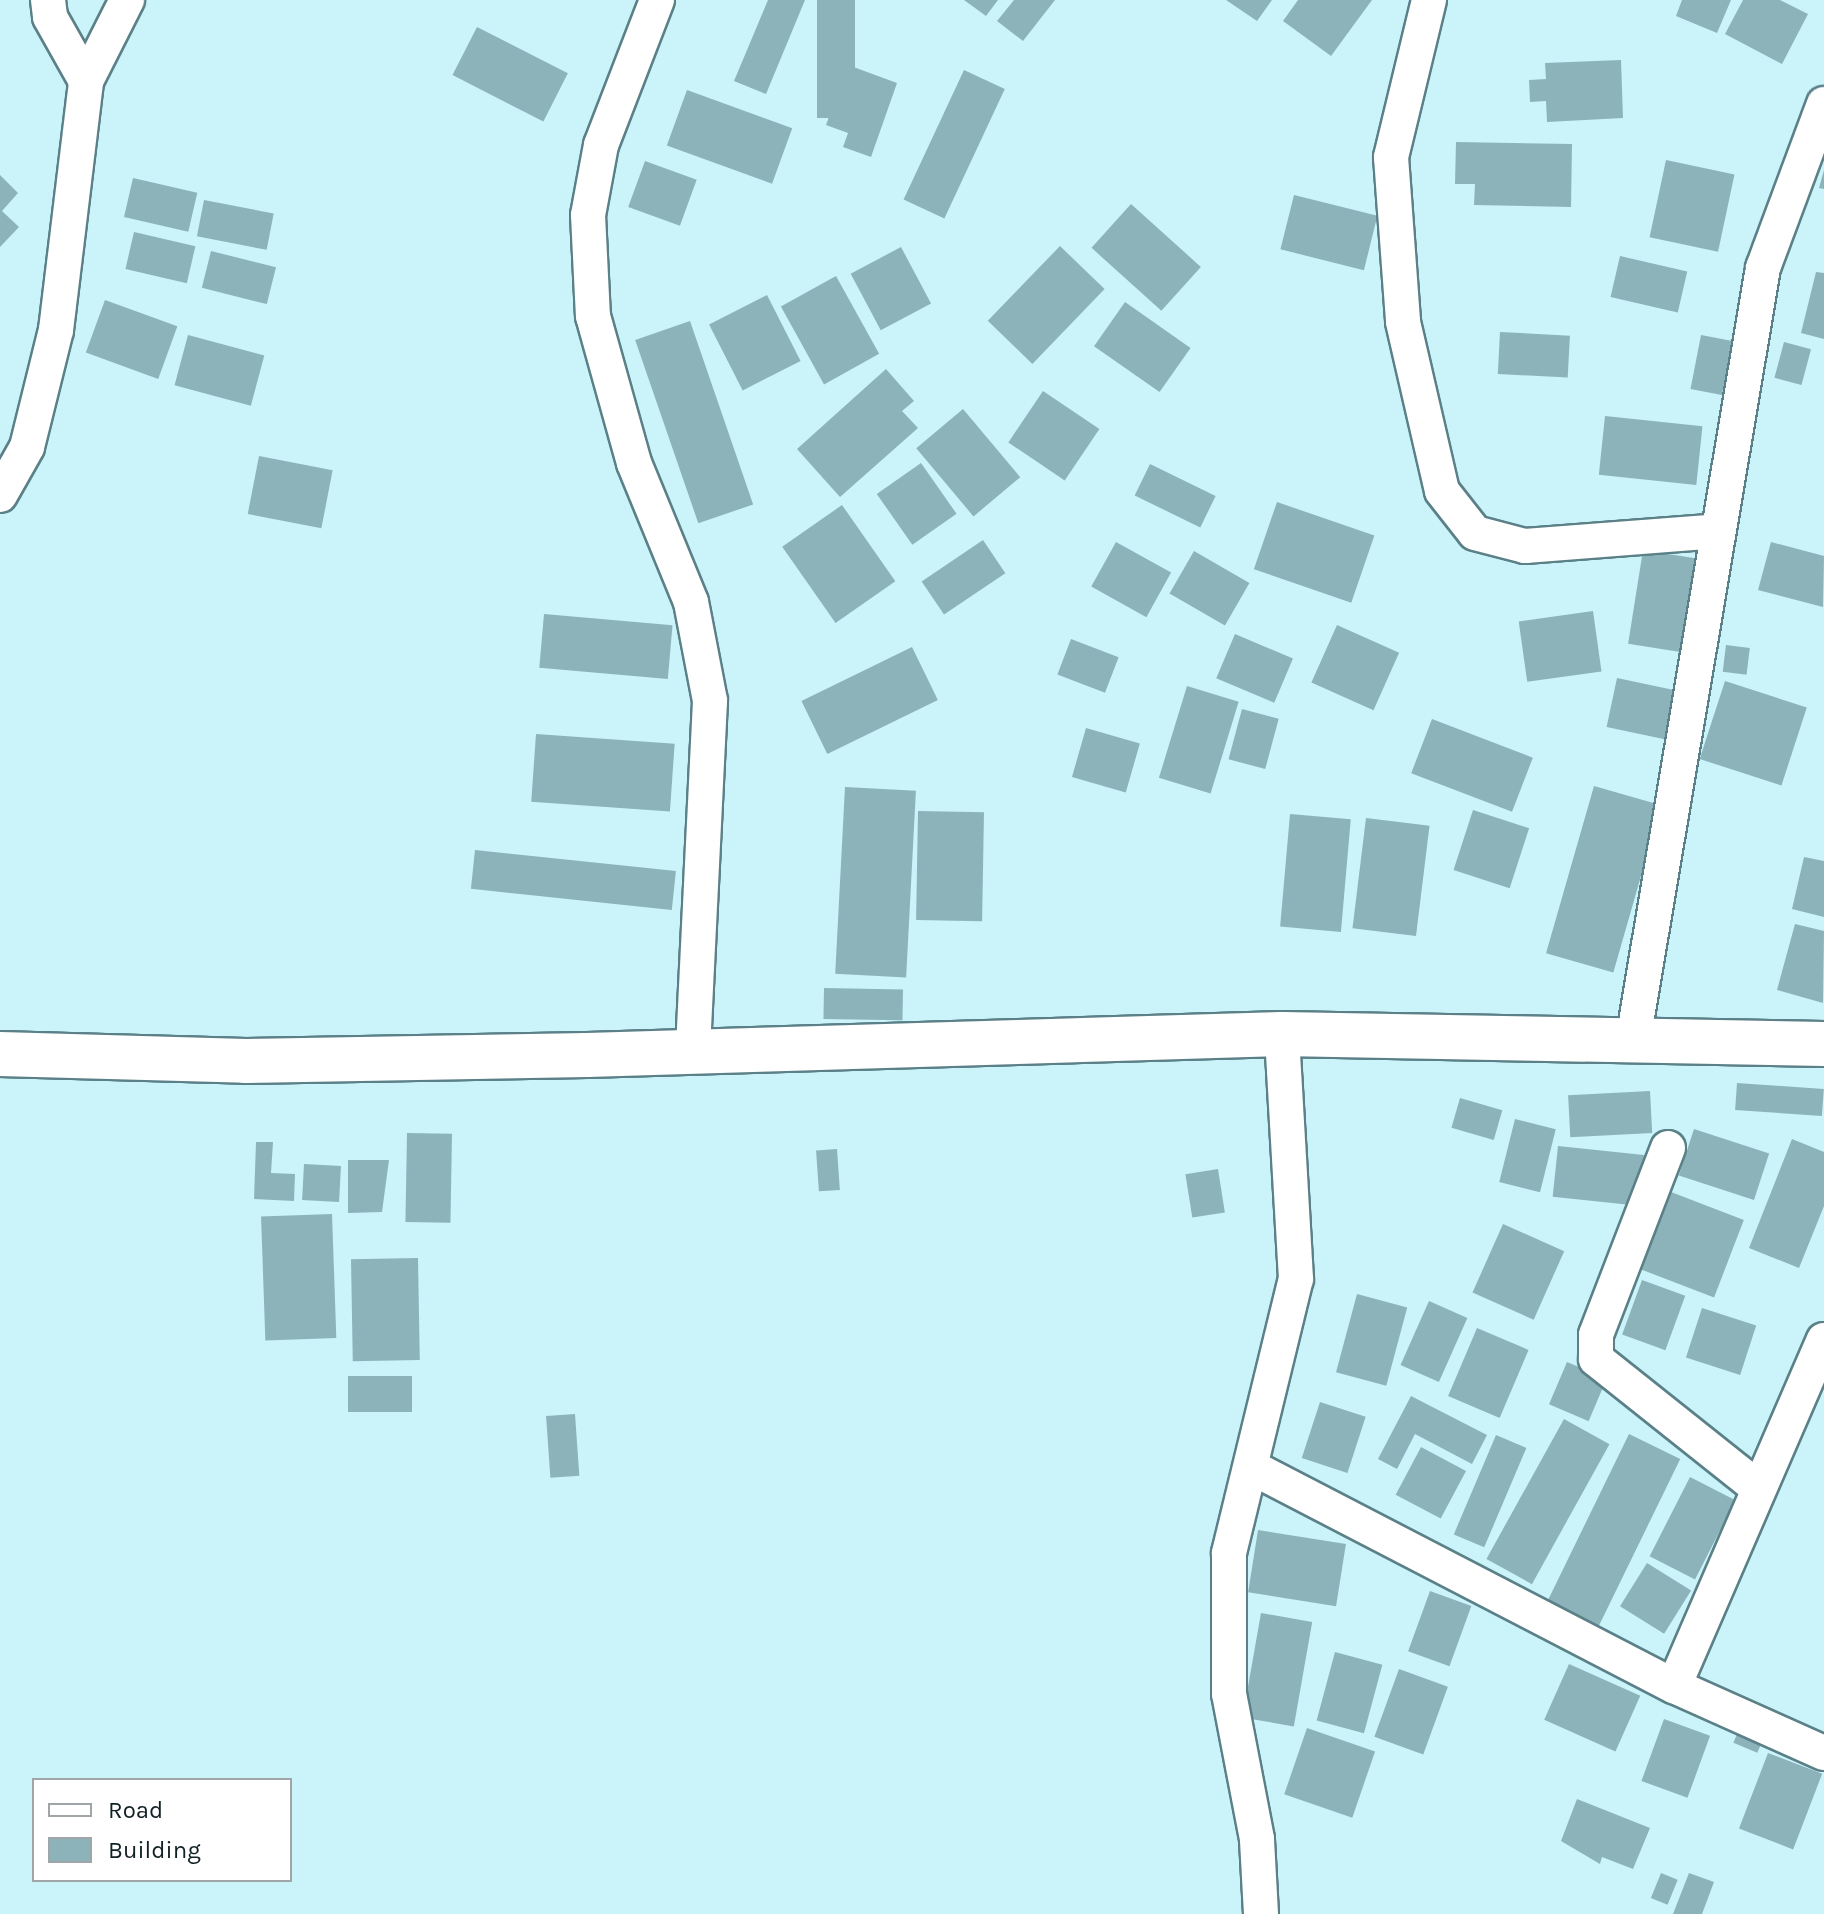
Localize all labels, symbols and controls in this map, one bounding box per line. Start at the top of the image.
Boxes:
legend [32,1778,292,1882]
text: Road [108,1796,163,1824]
text: Building [108,1836,201,1864]

